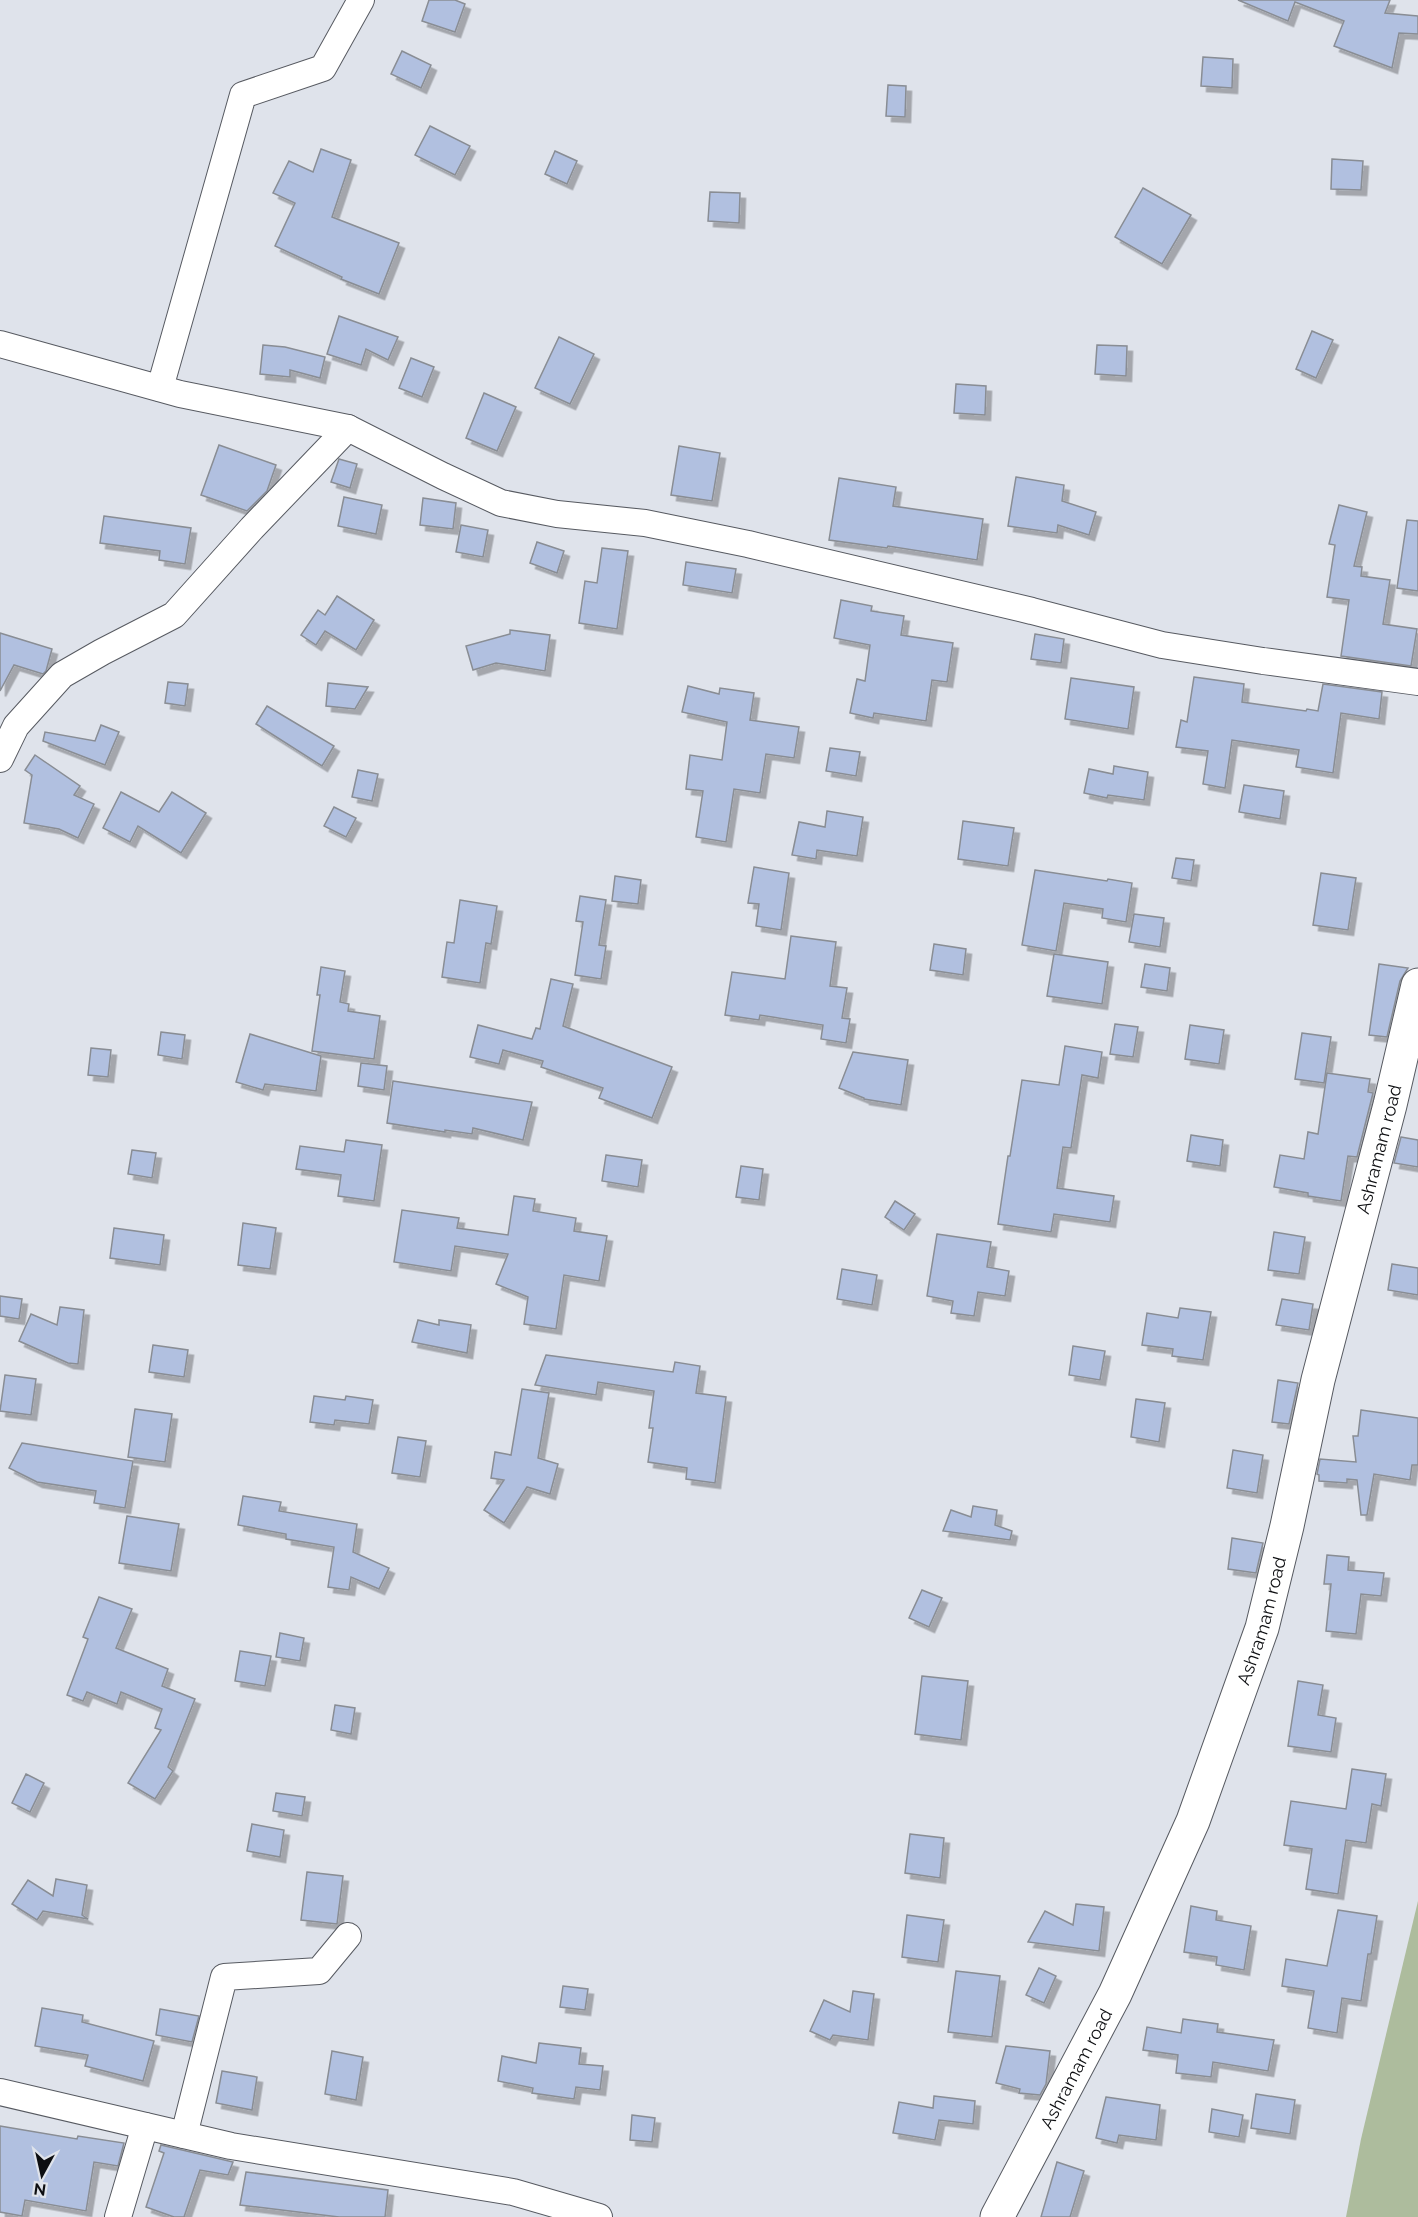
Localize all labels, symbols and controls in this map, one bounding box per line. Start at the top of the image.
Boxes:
street label: Ashramam road [1352,1082,1405,1216]
street label: Ashramam road [1232,1554,1290,1687]
street label: Ashramam road [1035,2005,1116,2132]
north arrow [12,2145,72,2205]
text: N [33,2179,47,2200]

